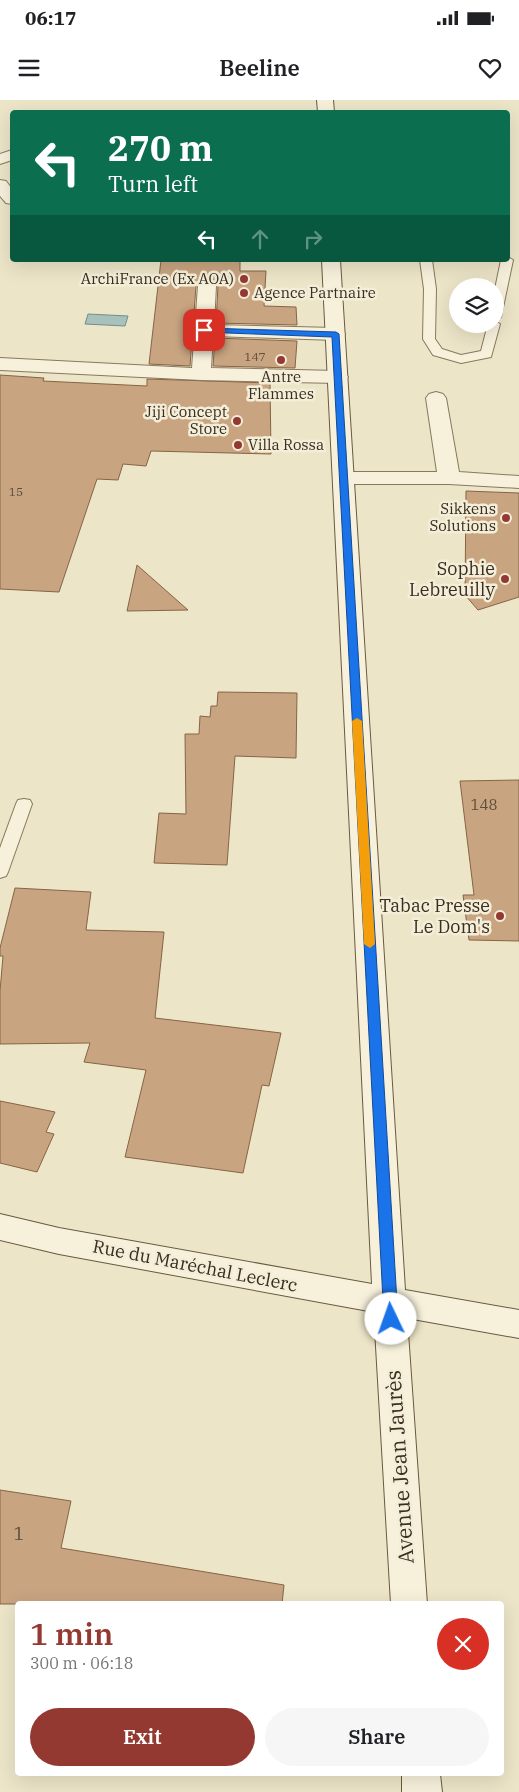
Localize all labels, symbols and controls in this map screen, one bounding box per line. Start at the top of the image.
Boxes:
text: 06:17 [25,6,76,30]
text: Beeline [219,53,300,82]
icon: menu [15,54,43,82]
icon: heart [476,54,504,82]
text: 270 m [108,125,213,171]
icon: left [25,130,90,195]
text: Turn left [108,169,198,198]
icon: left [193,225,221,253]
icon: ahead [246,225,274,253]
icon: right [299,225,327,253]
place label: ArchiFrance (Ex AOA) [81,269,234,288]
marker: ArchiFrance (Ex AOA) [238,273,250,285]
map controls [449,278,504,333]
button: layers [449,278,504,333]
place label: Agence Partnaire [254,283,376,302]
marker: Agence Partnaire [238,287,250,299]
pin [183,309,225,351]
icon: arrive [190,316,218,344]
house number: 147 [244,349,266,364]
marker: Antre Flammes [275,354,287,366]
place label: Antre Flammes [248,367,314,403]
place label: Jiji Concept Store [145,402,227,438]
marker: Jiji Concept Store [231,415,243,427]
place label: Villa Rossa [248,435,324,454]
marker: Villa Rossa [232,439,244,451]
house number: 15 [9,484,23,499]
place label: Sikkens Solutions [430,499,496,535]
marker: Sikkens Solutions [500,512,512,524]
place label: Sophie Lebreuilly [409,557,495,601]
marker: Sophie Lebreuilly [499,573,511,585]
house number: 148 [470,795,498,814]
place label: Tabac Presse Le Dom's [379,894,490,938]
marker: Tabac Presse Le Dom's [494,910,506,922]
street label: Rue du Maréchal Leclerc [91,1234,300,1297]
position arrow [364,1292,416,1344]
street label: Avenue Jean Jaurès [378,1369,420,1565]
house number: 1 [14,1522,24,1545]
text: 1 min [30,1614,113,1653]
button: close [437,1618,489,1670]
text: 300 m · 06:18 [30,1653,133,1673]
button: Exit [30,1708,255,1766]
button: Share [265,1708,489,1766]

